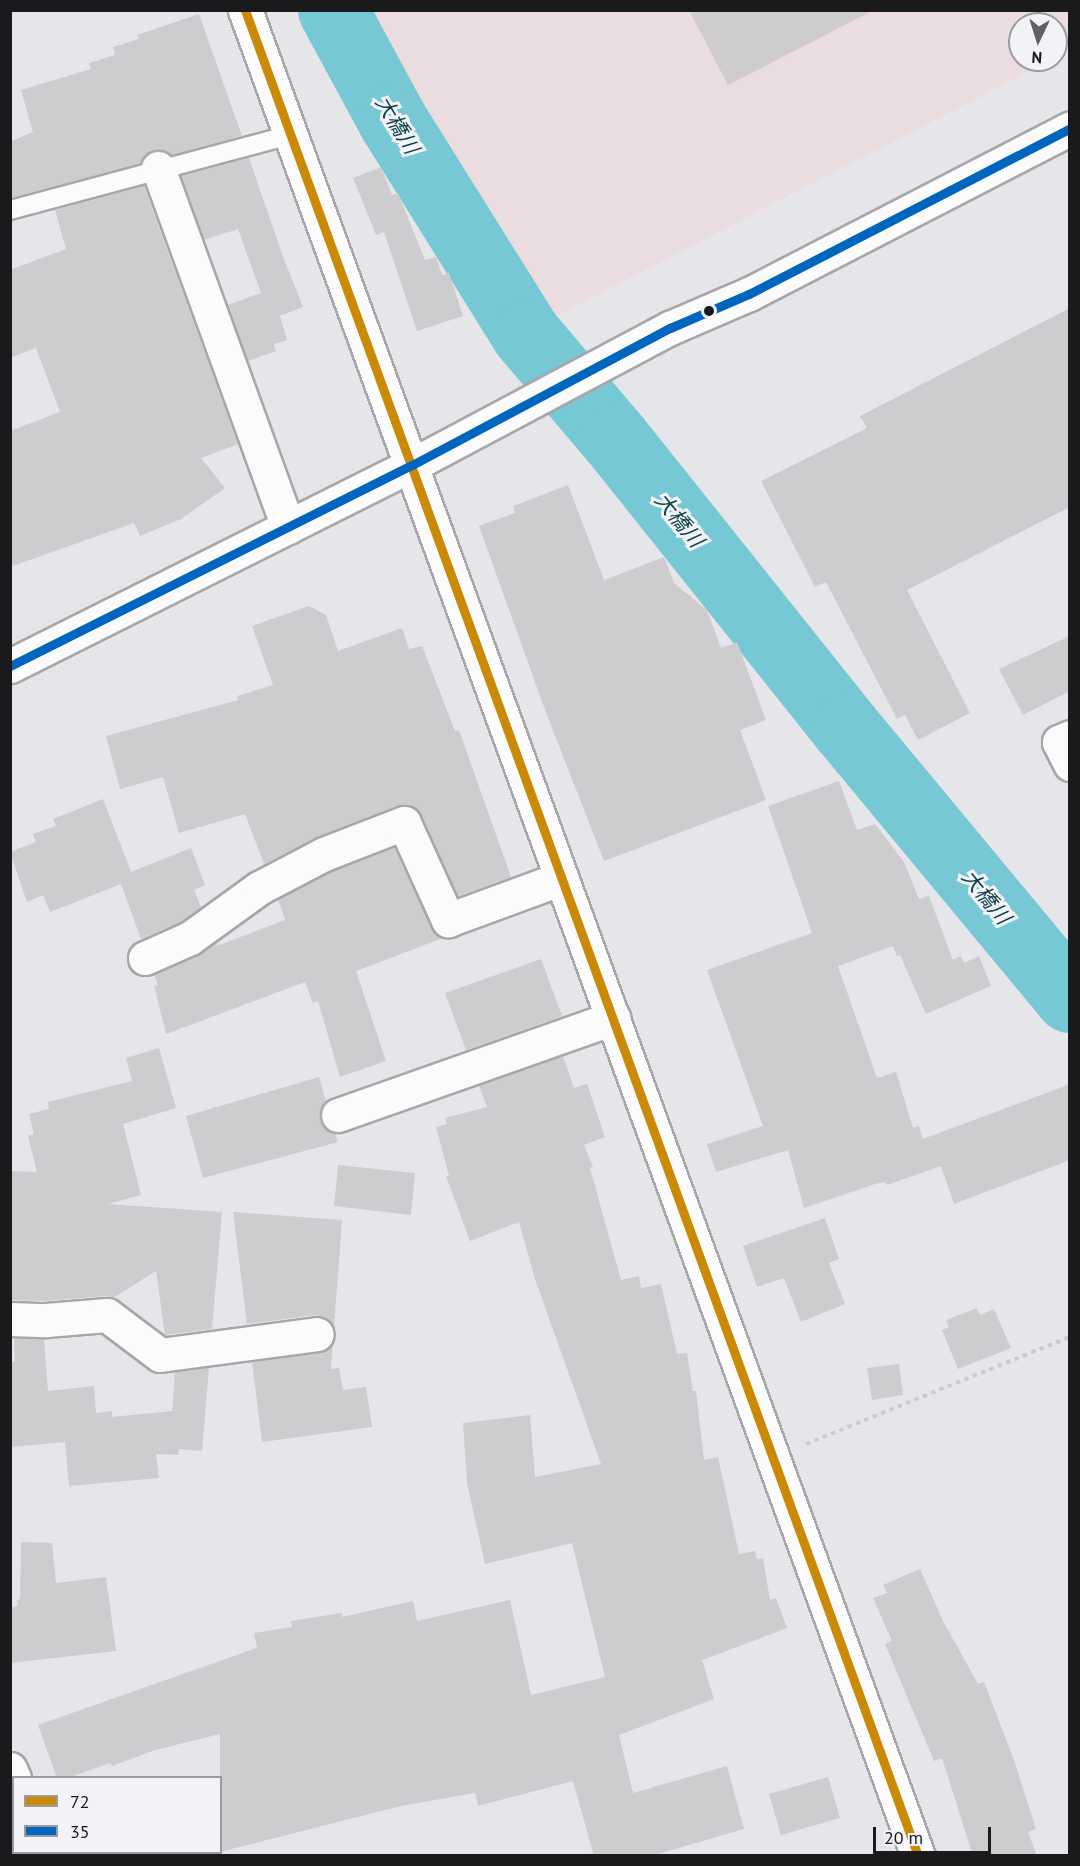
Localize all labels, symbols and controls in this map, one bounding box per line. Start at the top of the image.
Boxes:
north arrow [1008,12,1068,72]
text: N [1031,48,1043,68]
water label: 大橋川 [370,92,424,158]
unlabelled marker [703,305,715,317]
water label: 大橋川 [649,488,709,552]
water label: 大橋川 [956,865,1016,929]
legend [12,1776,222,1854]
text: 72 [70,1790,90,1813]
scale bar [876,1815,994,1853]
text: 35 [70,1820,90,1843]
text: 20 m [884,1826,923,1849]

